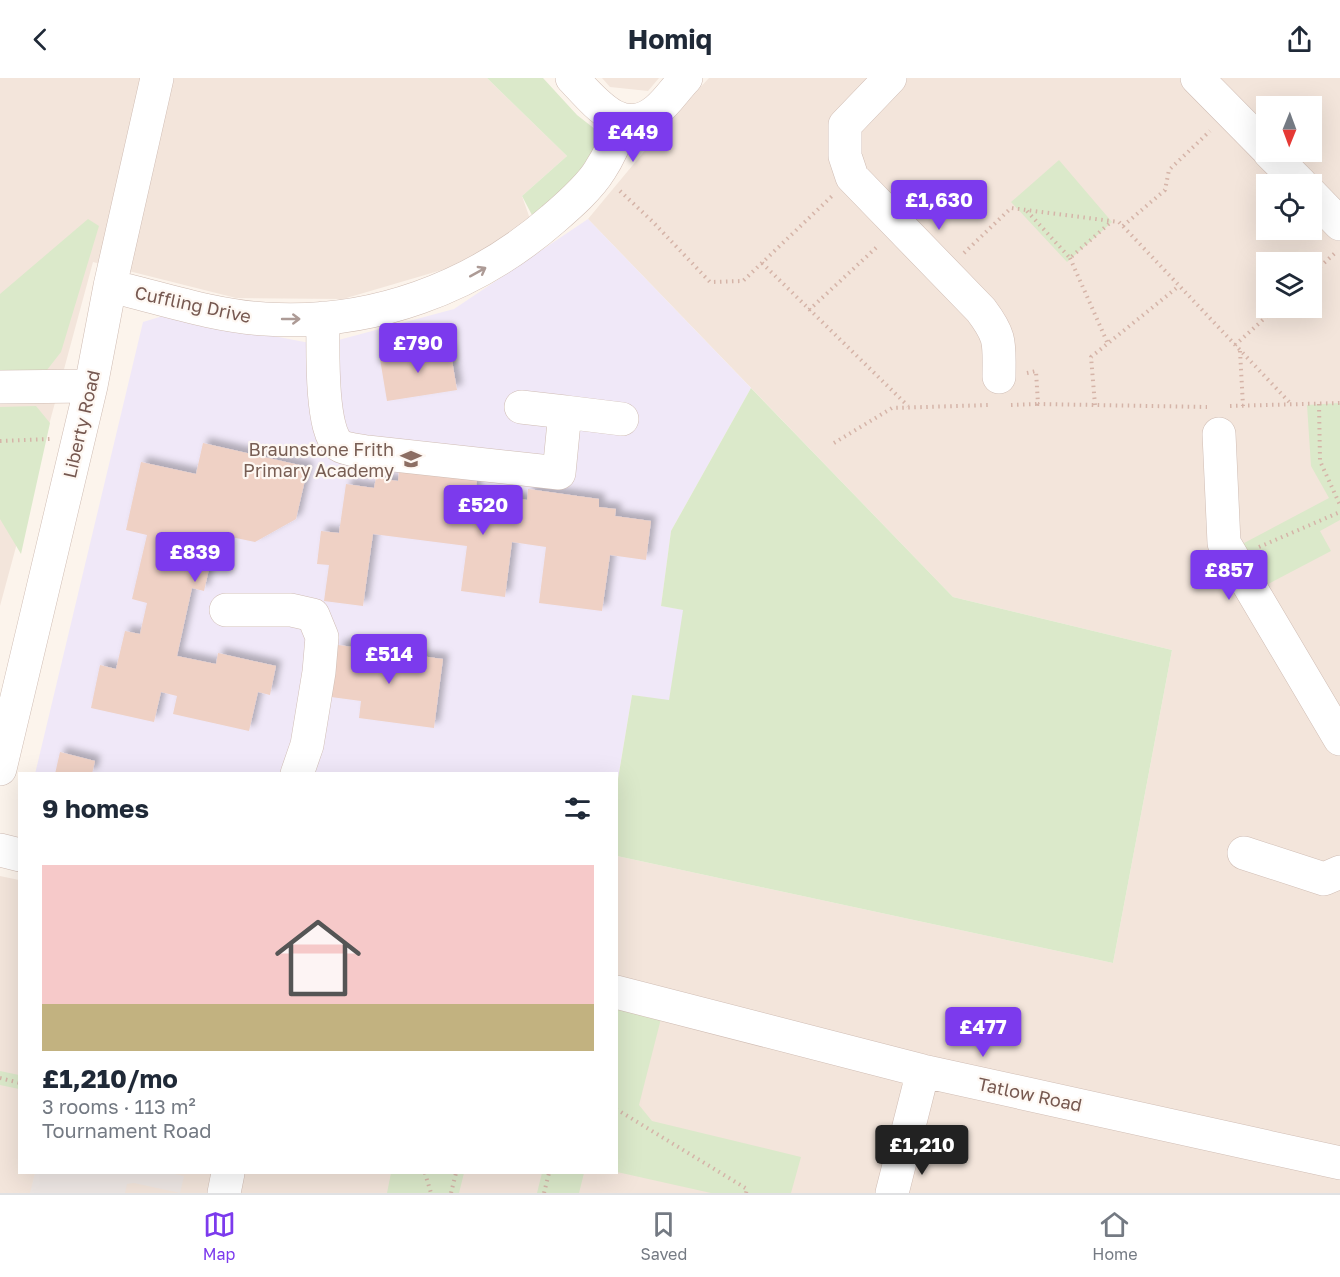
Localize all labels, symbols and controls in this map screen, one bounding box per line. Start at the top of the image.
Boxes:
icon: back [24,23,57,56]
text: Homiq [628,23,712,55]
icon: share [1283,23,1316,56]
north arrow [1256,96,1322,162]
map controls [1256,96,1322,318]
pin: £449 [597,112,669,163]
text: £449 [608,119,658,143]
button: locate [1256,174,1322,240]
pin: £1,630 [890,180,988,231]
text: £1,630 [905,187,973,211]
button: layers [1256,252,1322,318]
one-way arrow [469,266,486,278]
street label: Cuffling Drive [133,281,253,327]
one-way arrow [280,313,300,325]
pin: £790 [382,323,454,374]
text: £790 [393,330,443,354]
street label: Liberty Road [58,368,104,480]
place label: Braunstone Frith Primary Academy [243,438,394,481]
school or university icon: Braunstone Frith Primary Academy [399,447,423,471]
pin: £520 [447,485,519,536]
text: £520 [458,492,508,516]
pin: £839 [159,532,231,583]
text: £839 [170,539,220,563]
pin: £857 [1193,550,1265,601]
text: £857 [1204,557,1254,581]
pin: £514 [353,634,425,685]
text: £514 [365,641,413,665]
icon: filters [561,792,594,825]
text: 9 homes [42,793,149,824]
icon: home [264,904,372,1012]
pin: £477 [947,1007,1019,1058]
text: £477 [959,1014,1007,1038]
text: £1,210/mo [42,1063,178,1094]
street label: Tatlow Road [976,1072,1084,1116]
text: 3 rooms · 113 m² [42,1094,196,1118]
text: Tournament Road [42,1118,212,1142]
pin: £1,210 [873,1125,971,1176]
text: £1,210 [889,1132,955,1156]
tab: Map [203,1208,236,1264]
tab: Saved [641,1208,687,1264]
tab: Home [1092,1208,1137,1264]

